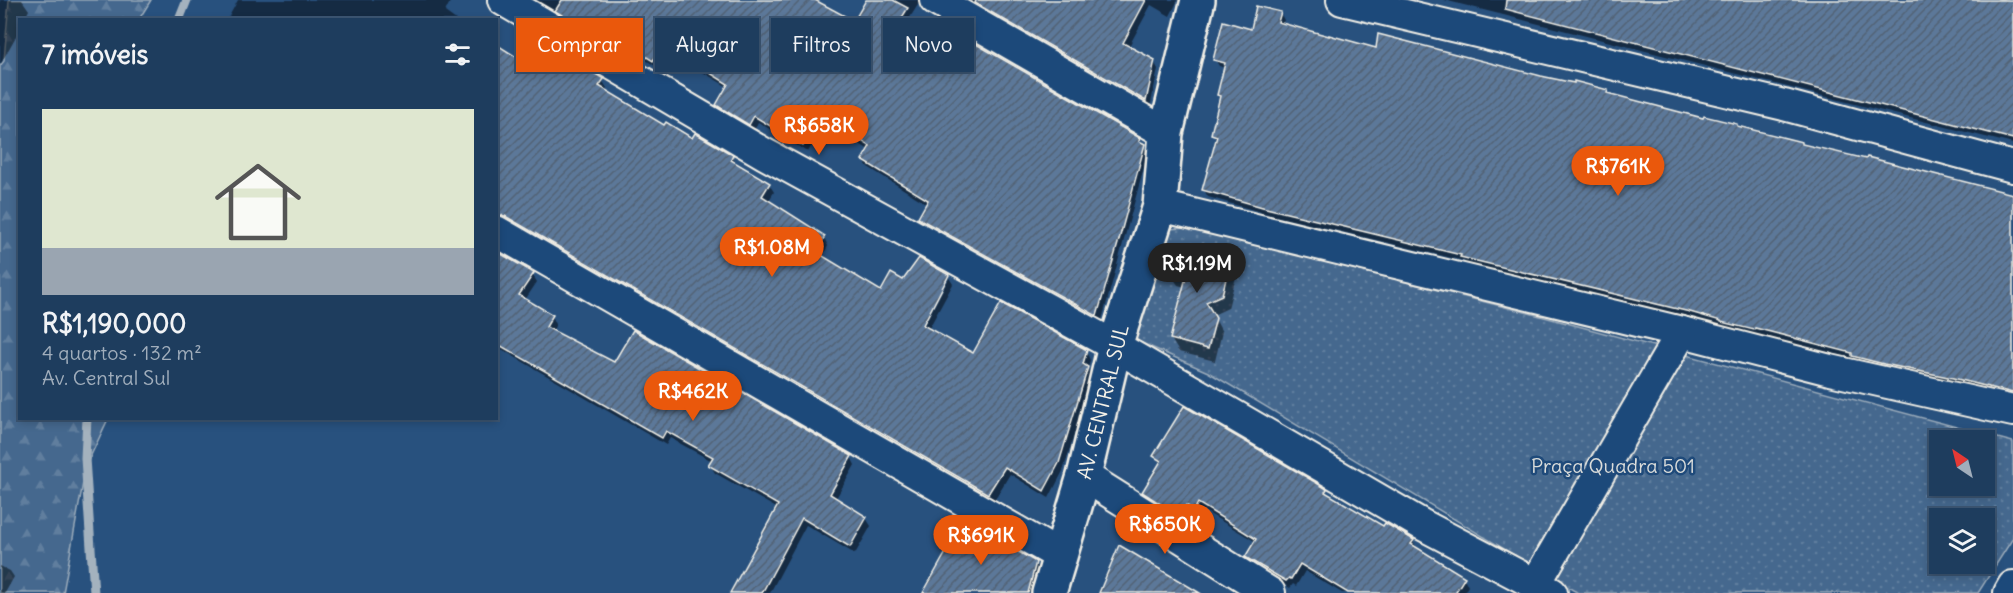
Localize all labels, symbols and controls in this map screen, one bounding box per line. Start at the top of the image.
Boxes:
chip: Comprar [516,18,643,72]
chip: Alugar [655,18,759,72]
chip: Filtros [771,18,871,72]
chip: Novo [883,18,974,72]
text: 7 imóveis [42,38,148,71]
icon: filters [441,38,474,71]
pin: R$658K [770,105,868,156]
text: R$658K [784,112,854,137]
pin: R$761K [1569,146,1667,197]
icon: home [204,148,312,256]
text: R$761K [1585,153,1651,178]
pin: R$1.08M [717,227,827,278]
text: R$1.08M [734,234,810,259]
pin: R$1.19M [1142,243,1252,294]
text: R$1.19M [1162,250,1232,275]
text: R$1,190,000 [42,307,186,340]
street label: AV. CENTRAL SUL [1071,322,1134,482]
text: 4 quartos · 132 m² [42,340,202,365]
text: Av. Central Sul [42,365,170,390]
pin: R$462K [644,371,742,422]
text: R$462K [658,378,728,403]
north arrow [1929,430,1995,496]
map controls [1929,430,1995,574]
park label: Praça Quadra 501 [1531,453,1695,478]
pin: R$650K [1116,504,1214,555]
button: layers [1929,508,1995,574]
text: R$650K [1129,511,1201,536]
pin: R$691K [932,515,1030,566]
text: R$691K [947,522,1015,547]

